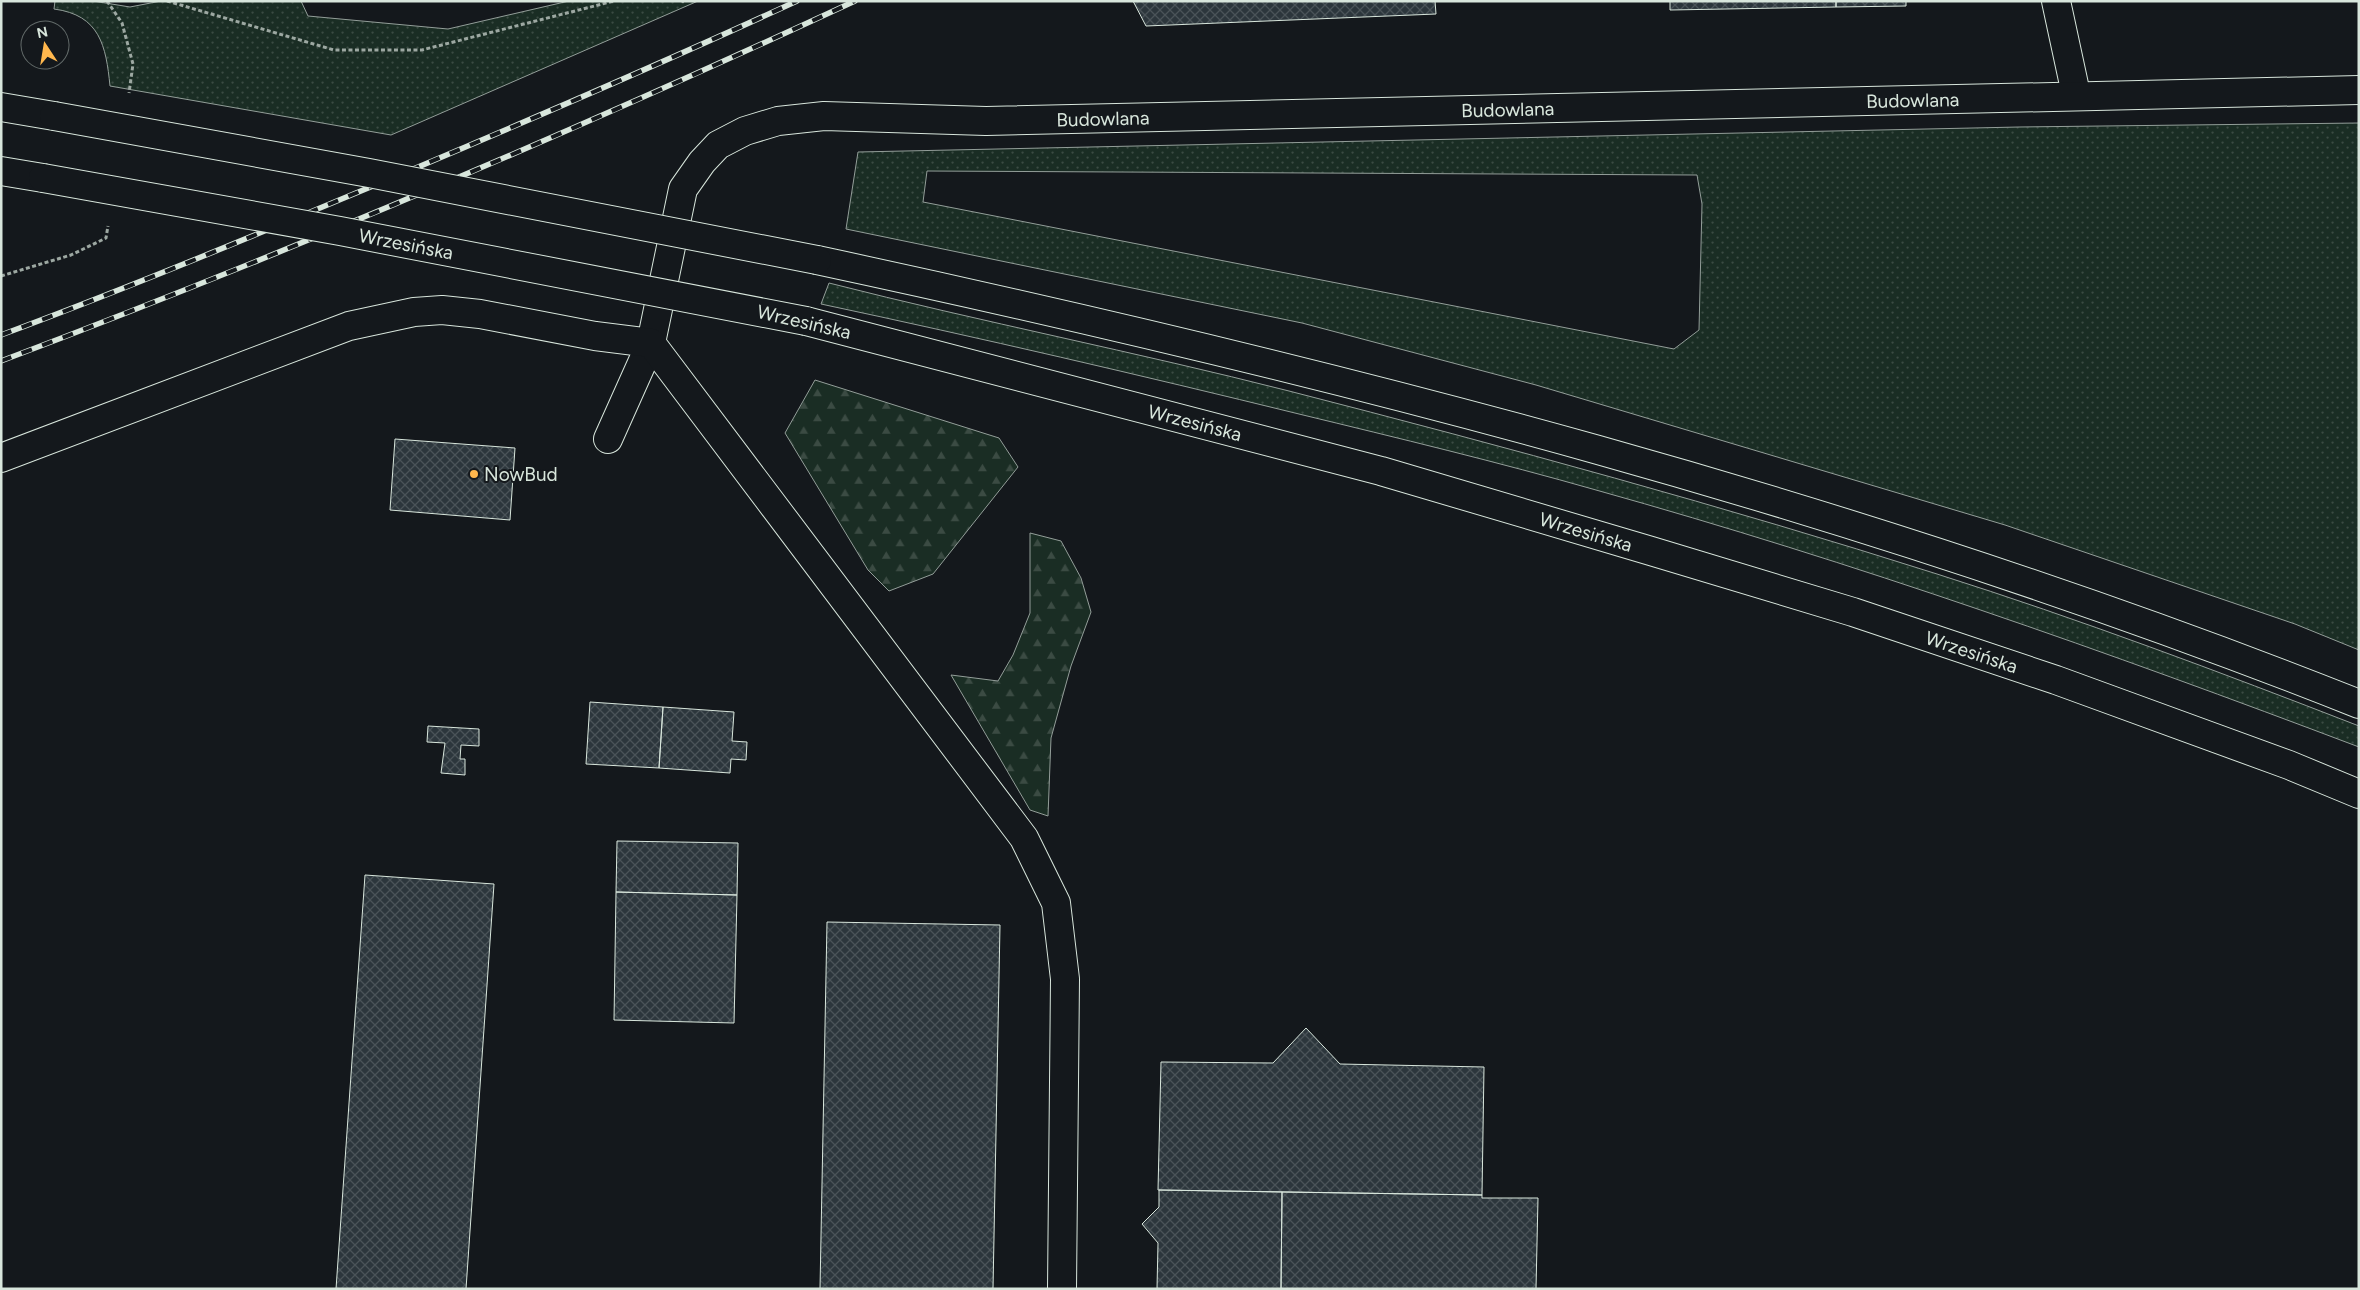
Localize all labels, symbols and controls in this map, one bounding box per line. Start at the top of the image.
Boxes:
north arrow [20,20,70,70]
text: N [35,23,49,42]
street label: Budowlana [1866,88,1960,113]
street label: Budowlana [1461,97,1555,122]
street label: Budowlana [1056,106,1150,131]
street label: Wrzesińska [357,223,455,264]
street label: Wrzesińska [755,300,853,344]
street label: Wrzesińska [1146,399,1244,446]
place label: NowBud [484,463,558,486]
marker: NowBud [468,468,480,480]
street label: Wrzesińska [1537,507,1635,556]
street label: Wrzesińska [1923,626,2021,678]

